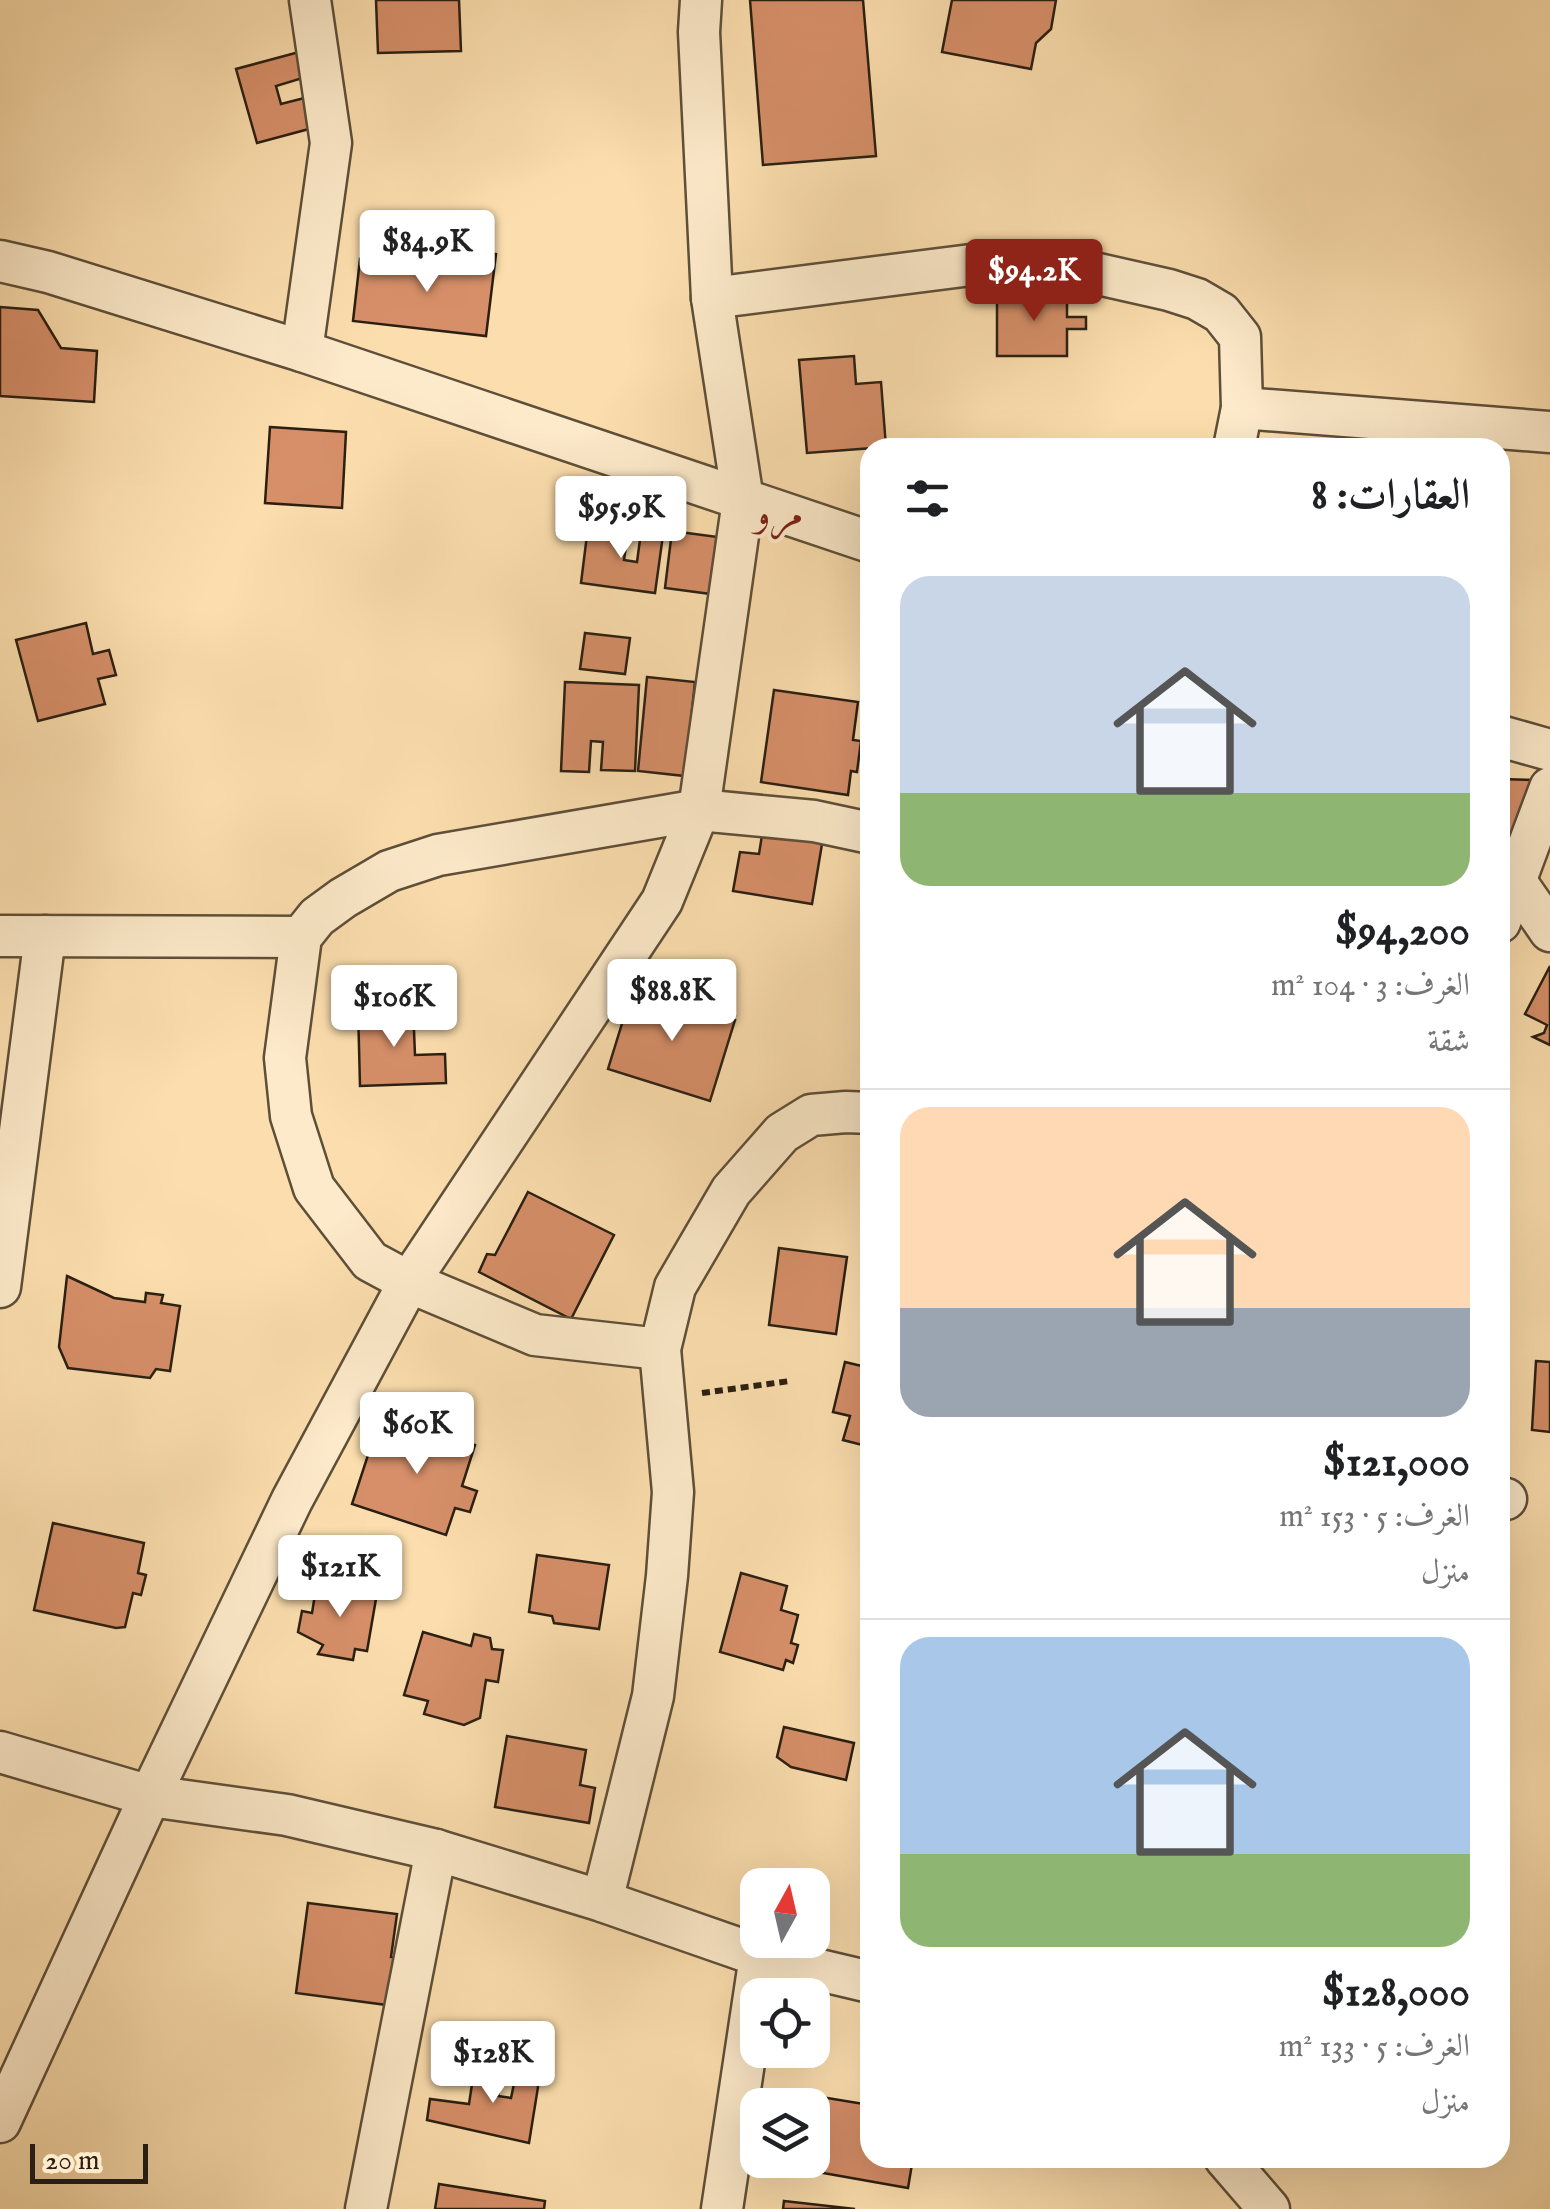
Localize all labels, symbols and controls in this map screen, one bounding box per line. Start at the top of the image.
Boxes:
pin: $84.9K [346,210,508,295]
text: $84.9K [382,222,472,263]
pin: $94.2K [953,239,1115,324]
text: $94.2K [988,251,1080,292]
text: العقارات: 8 [1311,470,1470,523]
icon: filters [900,471,955,526]
pin: $95.9K [540,476,702,561]
text: $95.9K [577,488,665,529]
district label: مرو [751,490,803,541]
icon: home [1095,641,1275,821]
text: $94,200 [1335,906,1470,959]
pin: $88.8K [591,959,753,1044]
pin: $106K [324,965,464,1050]
text: الغرف: 3 · 104 m² [1271,966,1470,1007]
text: $88.8K [629,971,715,1012]
text: $106K [353,977,435,1018]
text: شقة [1428,1022,1470,1063]
icon: home [1095,1172,1275,1352]
pin: $60K [358,1392,476,1477]
text: $60K [382,1404,452,1445]
text: $121,000 [1323,1437,1470,1490]
text: الغرف: 5 · 153 m² [1279,1497,1470,1538]
pin: $121K [270,1535,410,1620]
text: $121K [300,1547,380,1588]
text: منزل [1421,1553,1470,1594]
icon: home [1095,1702,1275,1882]
north arrow [740,1868,830,1958]
map controls [740,1868,830,2178]
text: $128,000 [1322,1967,1470,2020]
button: locate [740,1978,830,2068]
pin: $128K [423,2021,563,2106]
text: الغرف: 5 · 133 m² [1279,2027,1470,2068]
text: $128K [453,2033,533,2074]
text: منزل [1421,2083,1470,2124]
button: layers [740,2088,830,2178]
scale bar [30,2139,148,2184]
text: 20 m [45,2144,100,2179]

